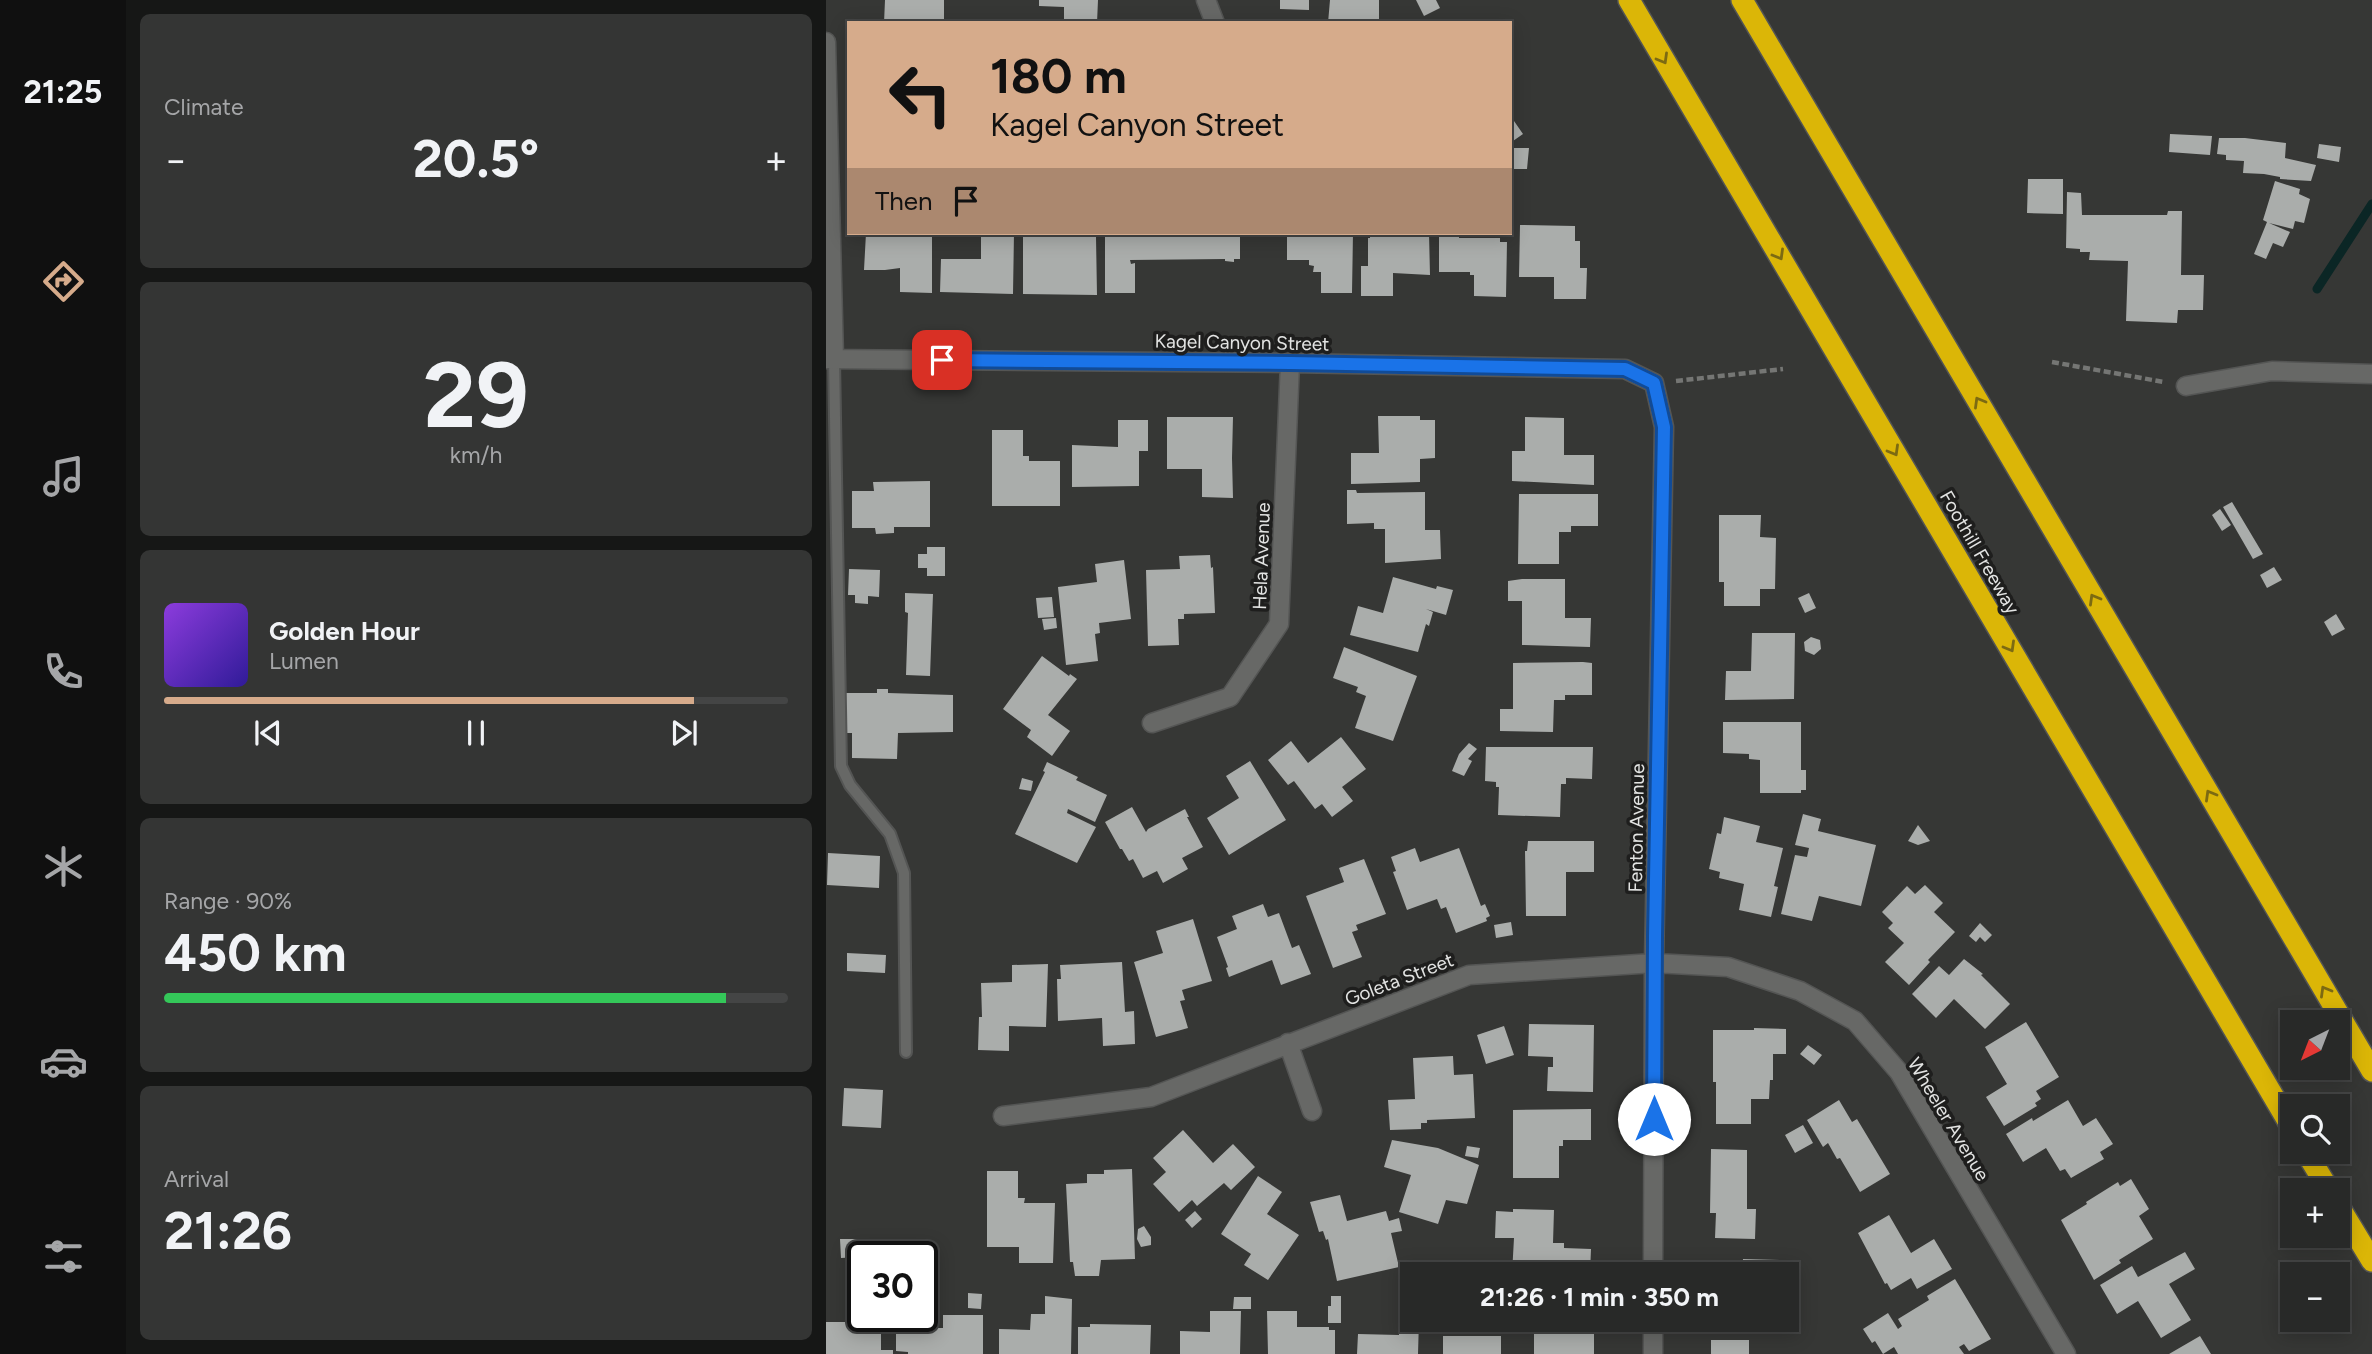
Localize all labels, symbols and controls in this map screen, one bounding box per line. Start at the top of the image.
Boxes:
text: 180 m [990,46,1127,105]
icon: left [875,49,966,140]
one-way arrow [1655,51,1668,64]
text: 21:25 [24,73,102,111]
text: Climate [164,93,243,121]
text: Kagel Canyon Street [990,106,1284,144]
text: 20.5° [413,128,539,190]
text: − [164,137,188,183]
text: + [764,137,788,183]
icon: arrive [947,182,985,220]
text: Then [875,185,933,217]
one-way arrow [1771,247,1784,260]
icon: directions [39,257,88,306]
street label: Kagel Canyon Street [1154,329,1330,356]
pin [912,330,972,390]
text: 29 [423,341,529,450]
icon: arrive [923,341,961,379]
one-way arrow [1974,397,1987,410]
text: km/h [450,441,502,469]
one-way arrow [1886,443,1899,456]
icon: music [39,452,88,501]
street label: Foothill Freeway [1935,486,2024,618]
street label: Hela Avenue [1248,502,1275,610]
one-way arrow [2089,593,2102,606]
text: Golden Hour [269,615,420,647]
one-way arrow [2001,639,2014,652]
icon: phone [39,647,88,696]
text: Lumen [269,647,339,675]
icon: previous [249,714,287,752]
icon: pause [457,714,495,752]
icon: next [665,714,703,752]
street label: Fenton Avenue [1624,763,1649,893]
one-way arrow [2205,789,2218,802]
icon: climate [39,842,88,891]
text: Range · 90% [164,887,292,915]
text: 450 km [164,922,347,984]
street label: Goleta Street [1342,948,1457,1011]
one-way arrow [2320,985,2333,998]
north arrow [2280,1010,2350,1080]
map controls [2280,1010,2350,1332]
icon: car [39,1037,88,1086]
street label: Wheeler Avenue [1903,1054,1994,1185]
position arrow [1617,1082,1691,1156]
button: search [2280,1094,2350,1164]
text: Arrival [164,1165,229,1193]
button: + [2280,1178,2350,1248]
text: 21:26 [164,1200,292,1262]
icon: filters [39,1232,88,1281]
speed limit sign: 30 [847,1241,938,1332]
button: − [2280,1262,2350,1332]
text: 21:26 · 1 min · 350 m [1480,1281,1719,1313]

